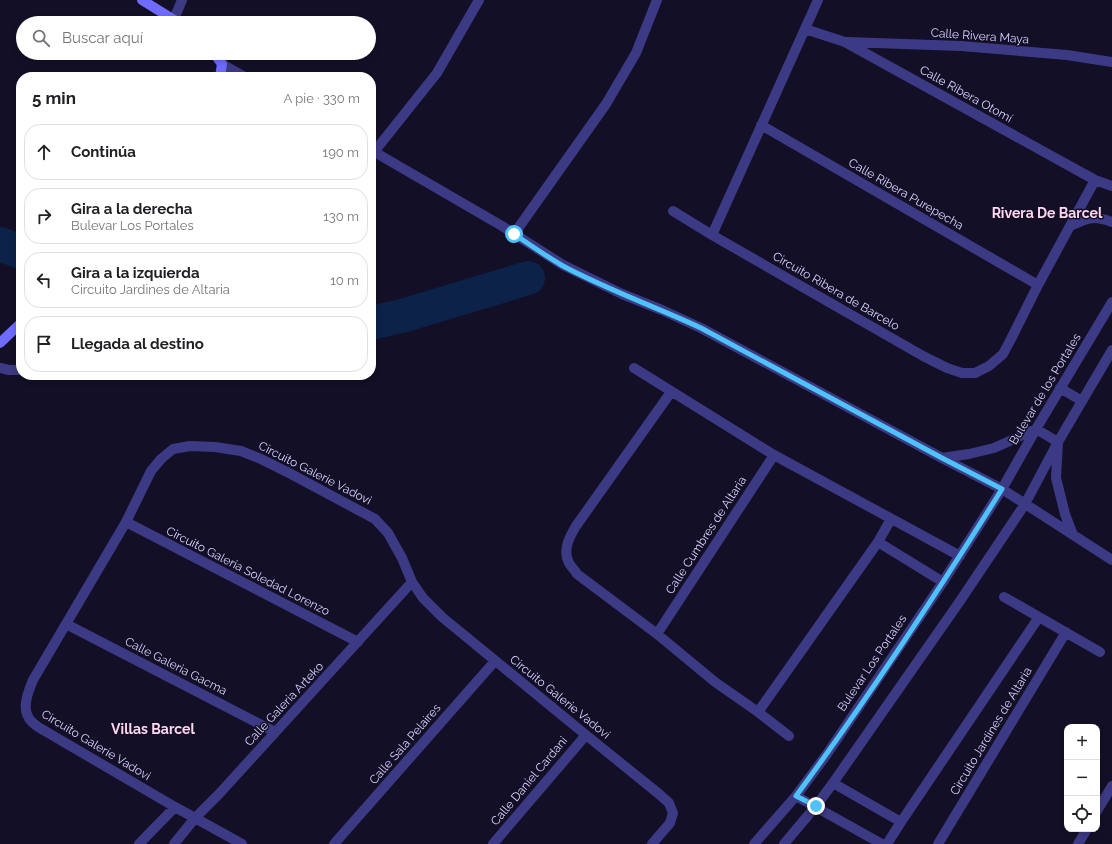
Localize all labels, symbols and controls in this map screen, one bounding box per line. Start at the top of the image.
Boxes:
search box [16,16,376,60]
street label: Calle Rivera Maya [930,26,1030,46]
icon: search [30,27,52,49]
text: Buscar aquí [62,29,143,47]
street label: Calle Ribera Otomí [917,63,1015,125]
text: 5 min [32,88,76,108]
text: A pie · 330 m [284,91,360,106]
icon: ahead [33,141,55,163]
text: Continúa [71,143,136,161]
text: 190 m [323,145,359,160]
street label: Calle Ribera Purepecha [846,155,966,233]
text: Gira a la derecha [71,200,192,218]
icon: right [33,205,55,227]
district label: Rivera De Barcel [992,205,1103,221]
text: 130 m [323,209,359,224]
text: Bulevar Los Portales [71,218,194,233]
route start [505,225,523,243]
street label: Circuito Ribera de Barcelo [770,249,902,333]
text: Gira a la izquierda [71,264,200,282]
icon: left [33,269,55,291]
text: 10 m [330,273,359,288]
text: Circuito Jardines de Altaria [71,282,230,297]
street label: Bulevar de los Portales [1006,331,1084,447]
icon: arrive [33,333,55,355]
text: Llegada al destino [71,335,204,353]
street label: Circuito Galerie Vadovi [256,438,374,508]
street label: Calle Cumbres de Altaria [663,473,749,597]
street label: Circuito Galeria Soledad Lorenzo [164,524,332,618]
street label: Bulevar Los Portales [835,612,910,714]
street label: Calle Galeria Gacma [123,634,229,698]
street label: Circuito Galerie Vadovi [507,652,613,742]
street label: Calle Galeria Arteko [242,659,326,749]
street label: Circuito Jardines de Altaria [947,665,1035,797]
street label: Calle Sala Pelaires [366,701,444,787]
street label: Circuito Galerie Vadovi [39,707,153,783]
district label: Villas Barcel [111,721,195,737]
map controls [1064,724,1100,832]
button: + [1064,724,1100,760]
street label: Calle Daniel Cardani [488,734,570,828]
button: − [1064,760,1100,796]
button: locate [1064,796,1100,832]
route end [807,797,825,815]

